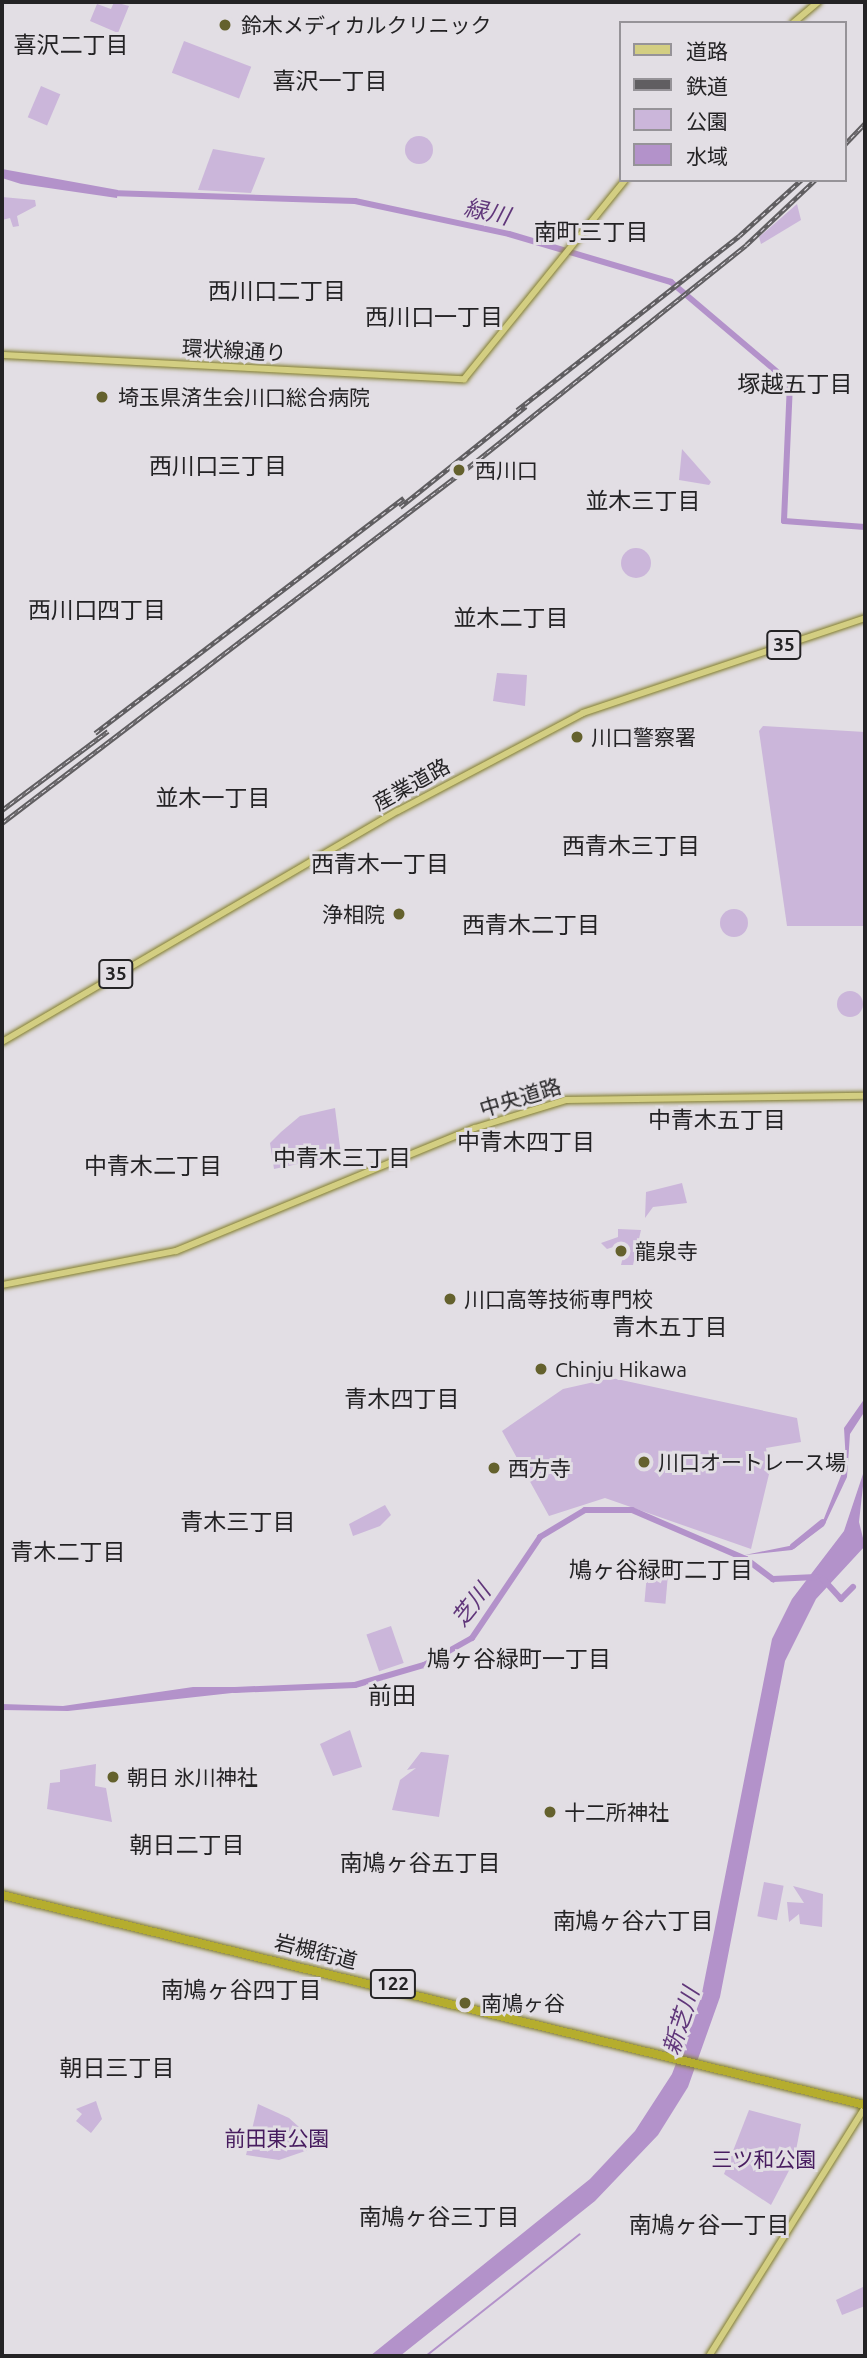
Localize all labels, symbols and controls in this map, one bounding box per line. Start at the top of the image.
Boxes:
place label: 鈴木メディカルクリニック [241,12,493,38]
marker: 鈴木メディカルクリニック [215,15,235,35]
legend [618,21,846,182]
district label: 喜沢二丁目 [14,31,128,59]
text: 道路 [686,39,728,63]
district label: 喜沢一丁目 [273,67,387,95]
text: 鉄道 [686,74,728,98]
text: 公園 [686,109,728,133]
text: 水域 [686,144,728,168]
water label: 緑川 [461,193,513,231]
district label: 南町三丁目 [534,218,648,246]
district label: 西川口二丁目 [208,277,346,305]
district label: 西川口一丁目 [365,303,503,331]
street label: 環状線通り [181,335,287,365]
district label: 塚越五丁目 [738,370,852,398]
place label: 埼玉県済生会川口総合病院 [118,384,370,410]
marker: 埼玉県済生会川口総合病院 [92,387,112,407]
district label: 西川口三丁目 [149,452,287,480]
place label: 西川口 [475,457,538,483]
marker: 西川口 [449,460,469,480]
district label: 並木三丁目 [586,487,700,515]
district label: 西川口四丁目 [28,596,166,624]
district label: 並木二丁目 [454,604,568,632]
road number: 35 [765,630,803,660]
place label: 川口警察署 [591,724,696,750]
marker: 川口警察署 [569,729,585,745]
street label: 産業道路 [368,753,454,815]
district label: 並木一丁目 [156,784,270,812]
district label: 西青木三丁目 [562,832,700,860]
district label: 西青木一丁目 [311,850,449,878]
place label: 浄相院 [322,901,385,927]
marker: 浄相院 [391,906,407,922]
district label: 西青木二丁目 [462,911,600,939]
road number: 35 [97,958,135,990]
street label: 中央道路 [476,1073,564,1121]
district label: 中青木五丁目 [648,1106,786,1134]
district label: 中青木四丁目 [457,1128,595,1156]
district label: 中青木三丁目 [273,1144,411,1172]
district label: 中青木二丁目 [84,1152,222,1180]
place label: 龍泉寺 [635,1238,698,1264]
marker: 龍泉寺 [613,1243,629,1259]
place label: 川口高等技術専門校 [464,1286,653,1312]
marker: 川口高等技術専門校 [442,1291,458,1307]
district label: 青木五丁目 [613,1313,727,1341]
place label: Chinju Hikawa [555,1356,687,1382]
marker: Chinju Hikawa [533,1361,549,1377]
district label: 青木四丁目 [345,1385,459,1413]
place label: 川口オートレース場 [658,1449,847,1475]
marker: 川口オートレース場 [636,1454,652,1470]
place label: 西方寺 [508,1455,571,1481]
marker: 西方寺 [486,1460,502,1476]
district label: 青木三丁目 [181,1508,295,1536]
district label: 青木二丁目 [11,1538,125,1566]
district label: 鳩ヶ谷緑町二丁目 [569,1556,753,1584]
water label: 芝川 [446,1578,496,1632]
district label: 鳩ヶ谷緑町一丁目 [427,1645,611,1673]
district label: 前田 [368,1682,416,1710]
place label: 朝日 氷川神社 [127,1764,258,1790]
marker: 朝日 氷川神社 [105,1769,121,1785]
place label: 十二所神社 [564,1799,669,1825]
marker: 十二所神社 [542,1804,558,1820]
district label: 朝日二丁目 [130,1831,244,1859]
district label: 南鳩ヶ谷五丁目 [340,1849,500,1877]
district label: 南鳩ヶ谷六丁目 [553,1907,713,1935]
street label: 岩槻街道 [272,1929,360,1973]
road number: 122 [368,1968,418,2000]
district label: 南鳩ヶ谷四丁目 [161,1976,321,2004]
water label: 新芝川 [657,1984,705,2058]
place label: 南鳩ヶ谷 [481,1990,565,2016]
marker: 南鳩ヶ谷 [455,1993,475,2013]
district label: 朝日三丁目 [60,2054,174,2082]
park label: 前田東公園 [225,2125,329,2151]
park label: 三ツ和公園 [712,2146,816,2172]
district label: 南鳩ヶ谷三丁目 [359,2203,519,2231]
district label: 南鳩ヶ谷一丁目 [629,2211,789,2239]

